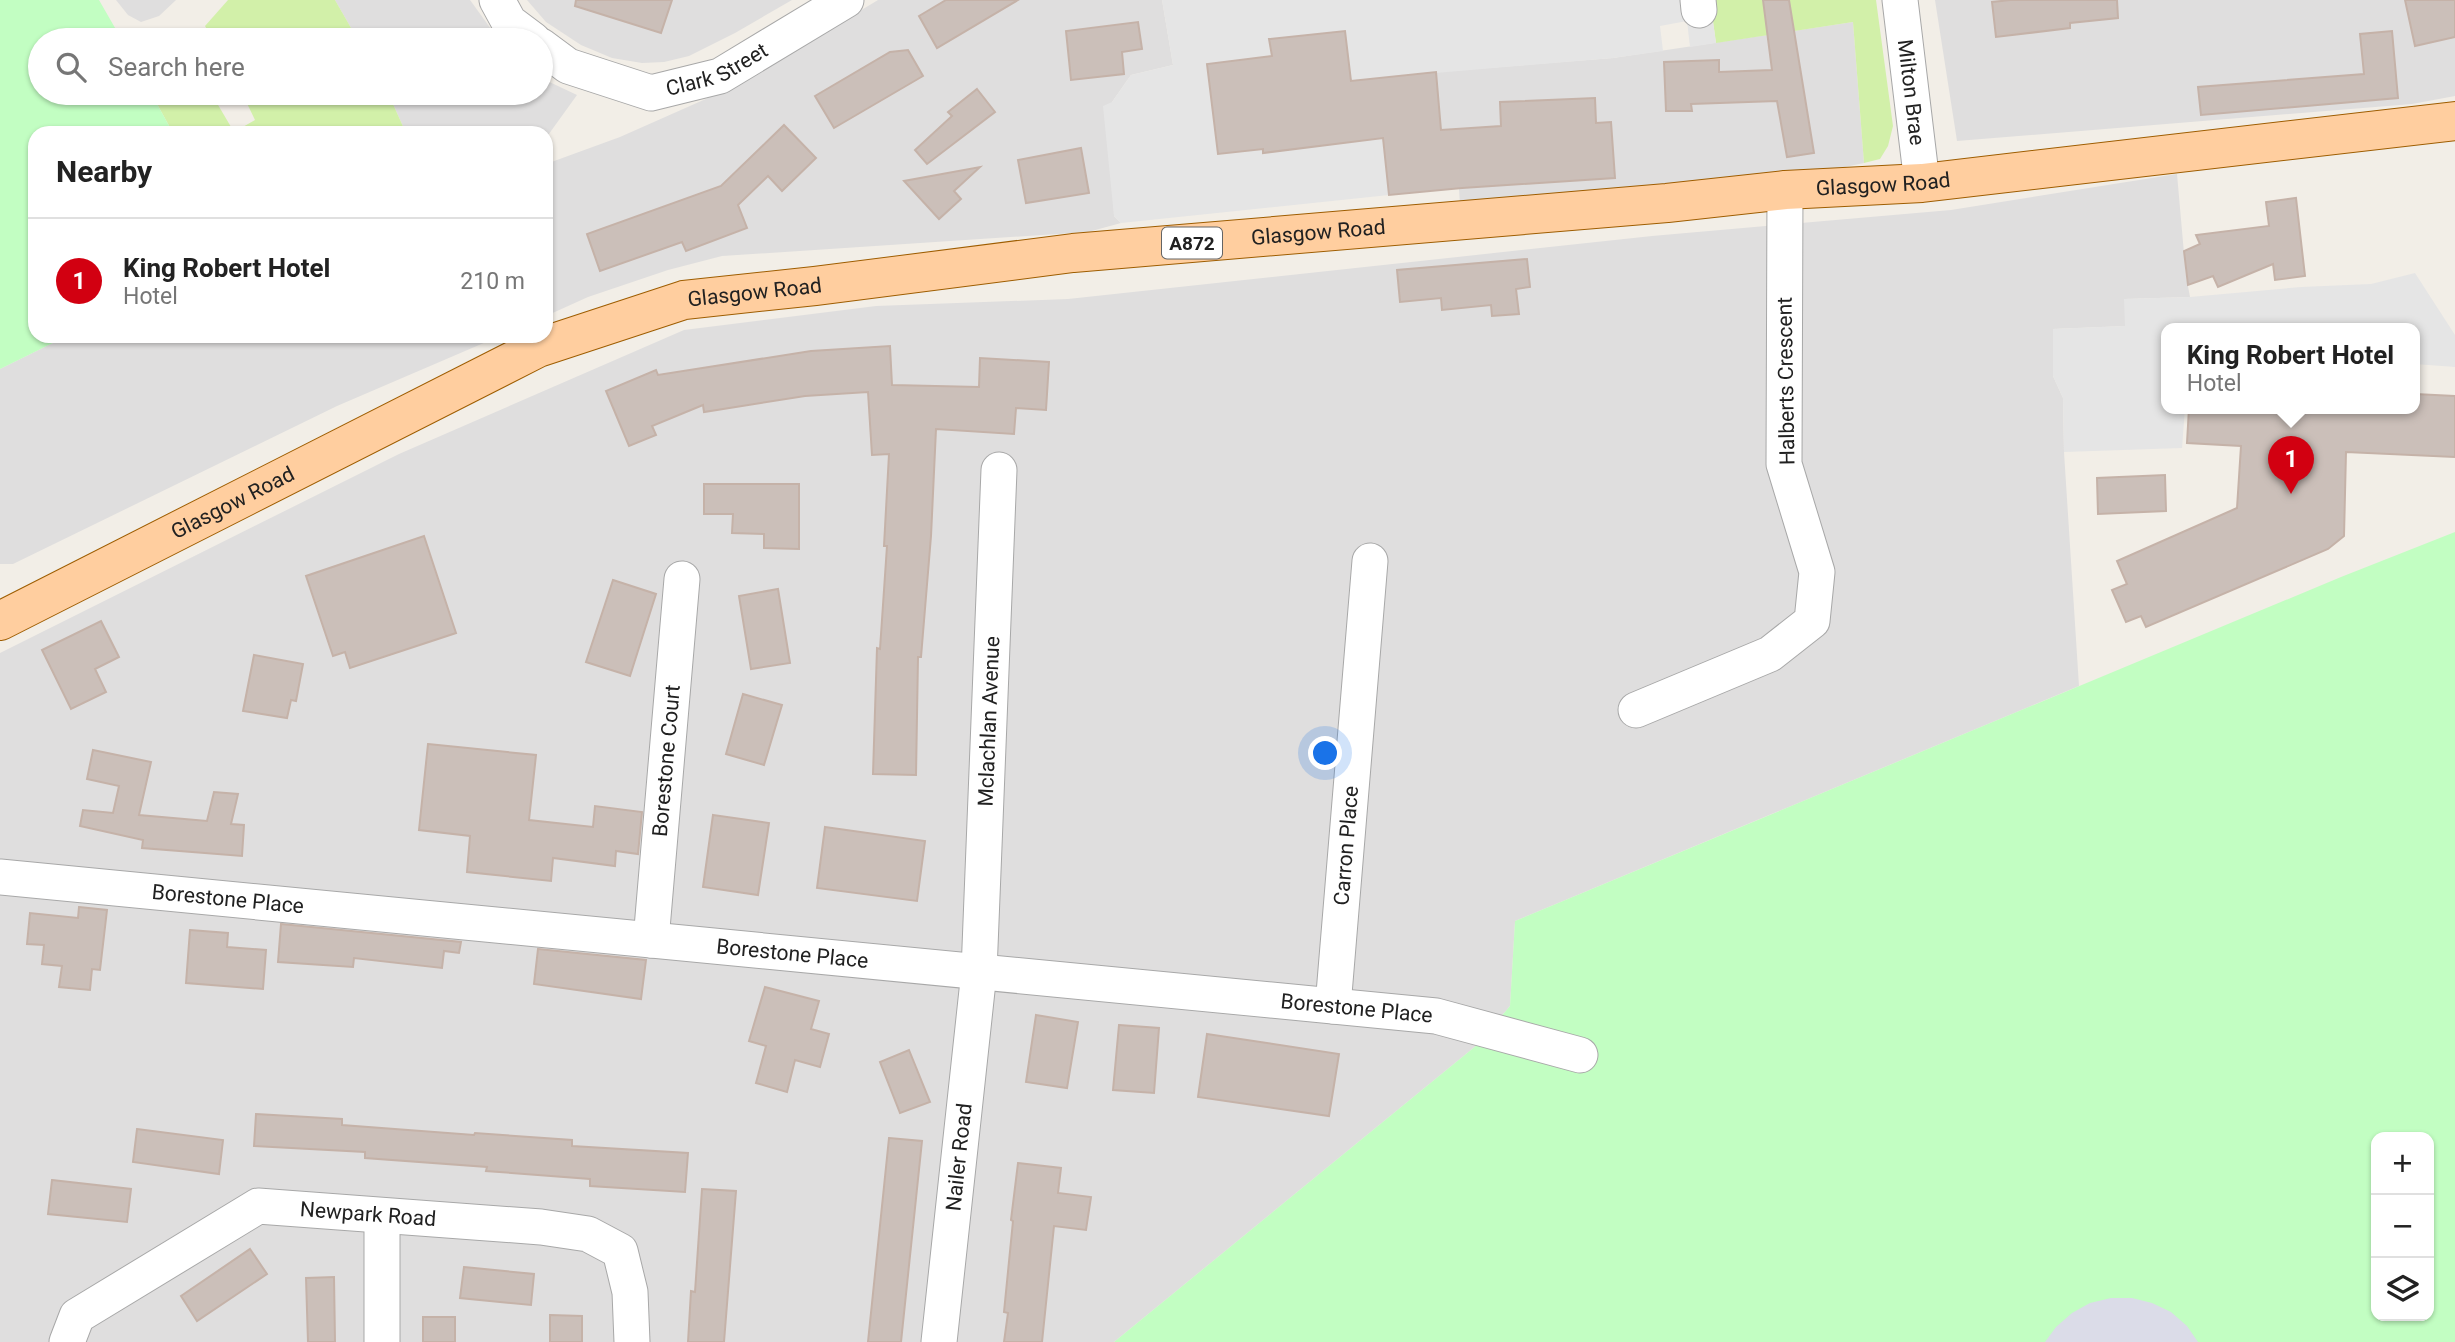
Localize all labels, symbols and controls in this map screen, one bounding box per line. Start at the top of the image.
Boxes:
search box [28,28,553,105]
street label: Clark Street [663,38,772,101]
street label: Milton Brae [1893,38,1929,147]
icon: search [52,48,90,86]
text: Search here [108,52,245,82]
text: Nearby [56,154,152,189]
street label: Glasgow Road [1815,168,1952,200]
street label: Glasgow Road [1250,215,1386,250]
road number: A872 [1162,228,1222,258]
text: King Robert Hotel [123,253,330,283]
text: 1 [72,268,86,295]
text: 210 m [460,268,525,295]
street label: Glasgow Road [686,273,823,312]
text: Hotel [123,283,178,310]
street label: Halberts Crescent [1773,297,1799,465]
popup [2161,323,2420,414]
text: King Robert Hotel [2187,340,2394,370]
text: Hotel [2187,370,2242,397]
pin: 1 [2268,436,2314,494]
street label: Glasgow Road [167,462,298,544]
street label: Mclachlan Avenue [974,636,1004,807]
street label: Borestone Court [648,684,685,838]
your location [1308,736,1342,770]
street label: Carron Place [1329,785,1363,906]
street label: Borestone Place [151,880,305,918]
street label: Borestone Place [715,934,869,973]
street label: Borestone Place [1280,989,1434,1028]
street label: Nailer Road [941,1102,977,1212]
map controls [2371,1132,2434,1321]
button: + [2371,1132,2434,1195]
button: − [2371,1195,2434,1258]
street label: Newpark Road [299,1197,437,1231]
button: layers [2371,1258,2434,1321]

